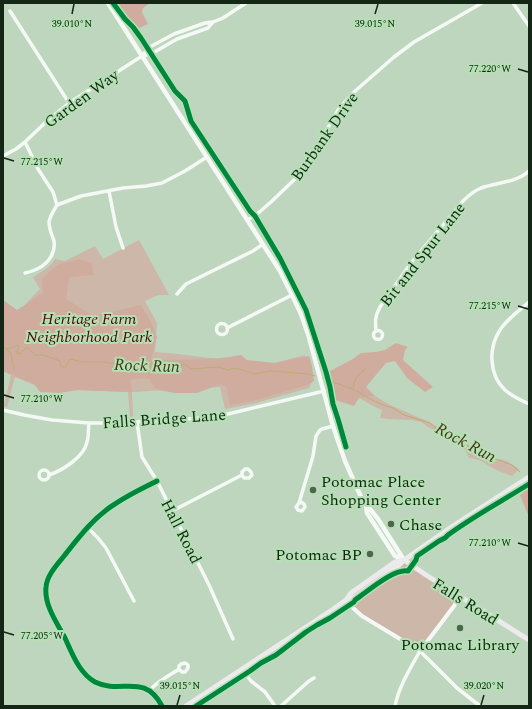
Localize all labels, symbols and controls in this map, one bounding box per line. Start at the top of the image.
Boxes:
text: 39.010°N [52,16,92,32]
text: 39.015°N [355,16,395,32]
text: 77.220°W [469,61,511,77]
street label: Garden Way [39,63,125,134]
street label: Burbank Drive [285,87,365,186]
text: 77.215°W [21,154,63,170]
street label: Bit and Spur Lane [374,197,471,312]
text: 77.215°W [469,298,511,314]
park label: Heritage Farm Neighborhood Park [26,307,153,349]
water label: Rock Run [113,352,180,380]
text: 77.210°W [21,391,63,407]
street label: Falls Bridge Lane [102,403,227,435]
water label: Rock Run [430,416,501,470]
place label: Potomac Place Shopping Center [321,470,441,512]
marker: Potomac Place Shopping Center [308,485,318,495]
street label: Hall Road [154,495,208,568]
place label: Chase [399,513,442,537]
marker: Chase [386,519,396,529]
text: 77.210°W [469,535,511,551]
place label: Potomac BP [275,543,362,567]
marker: Potomac BP [365,549,375,559]
street label: Falls Road [428,572,503,632]
marker: Potomac Library [455,623,465,633]
text: 77.205°W [21,628,63,644]
place label: Potomac Library [401,633,521,657]
text: 39.015°N [160,678,200,694]
text: 39.020°N [464,678,504,694]

